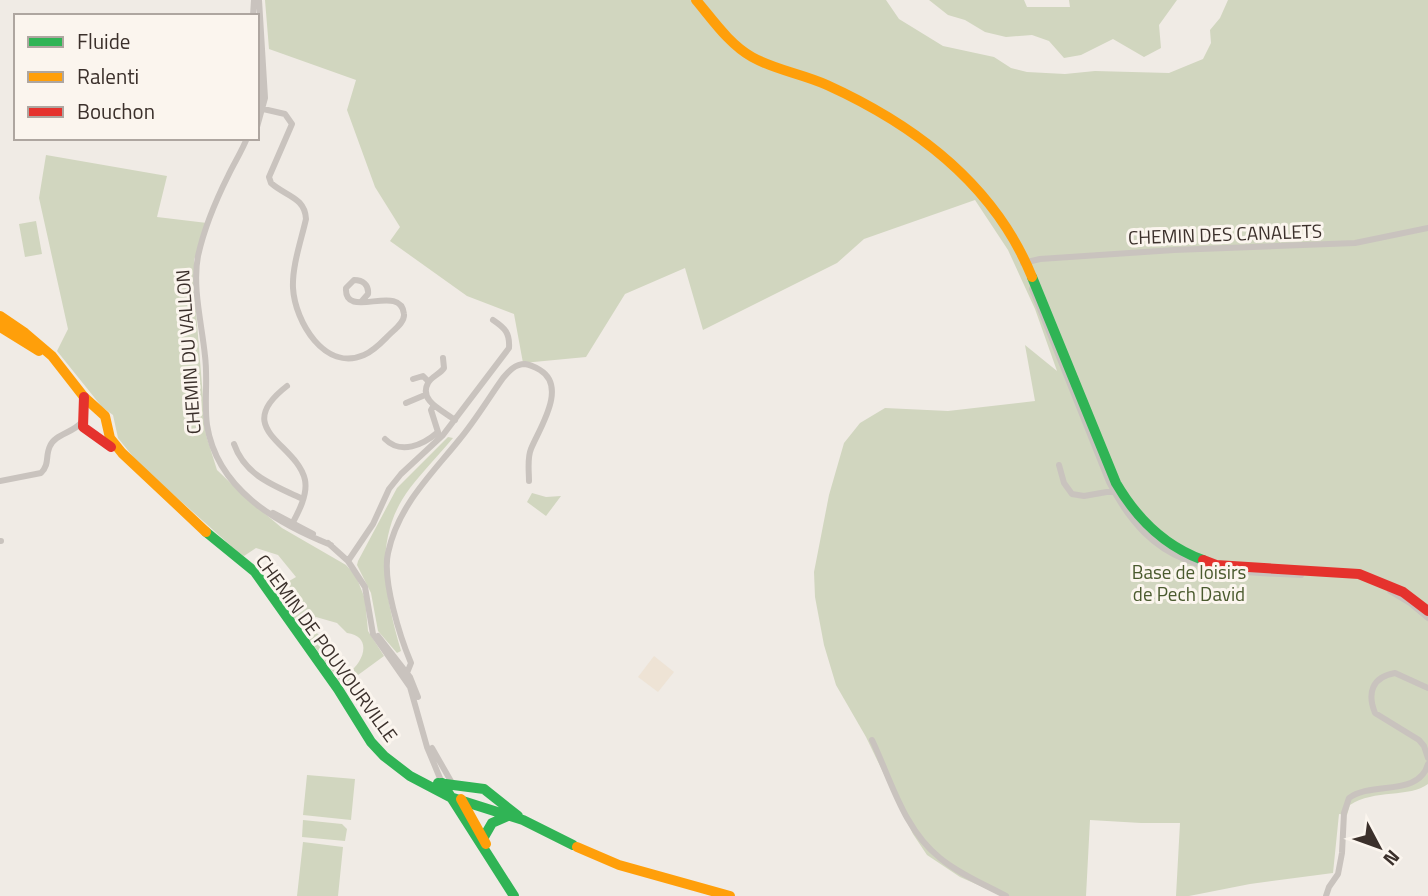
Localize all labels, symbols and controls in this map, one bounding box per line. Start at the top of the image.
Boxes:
legend [14,14,259,140]
text: Fluide [77,25,130,57]
text: Ralenti [77,60,139,92]
text: Bouchon [77,95,155,127]
street label: CHEMIN DES CANALETS [1127,216,1323,251]
street label: CHEMIN DU VALLON [167,269,208,435]
street label: CHEMIN DE POUVOURVILLE [249,548,406,748]
park label: Base de loisirs de Pech David [1132,557,1246,608]
north arrow [1344,812,1414,882]
text: N [1377,844,1407,873]

